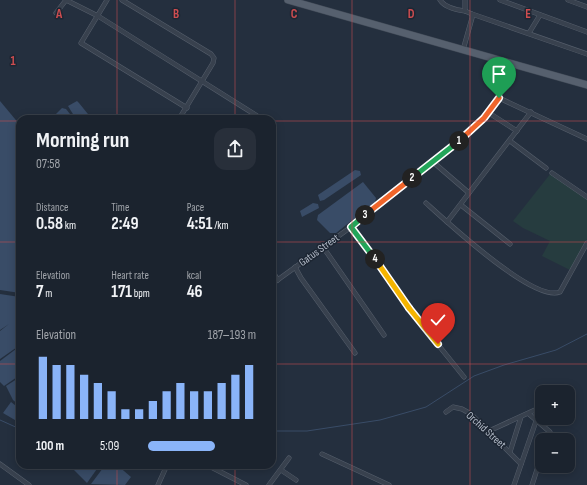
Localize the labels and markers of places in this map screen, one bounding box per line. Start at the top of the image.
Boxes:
pin [482,57,516,98]
pin: 1 [449,131,469,151]
pin: 2 [402,168,422,188]
pin: 3 [355,205,375,225]
pin: 4 [365,249,385,269]
pin [421,303,455,344]

